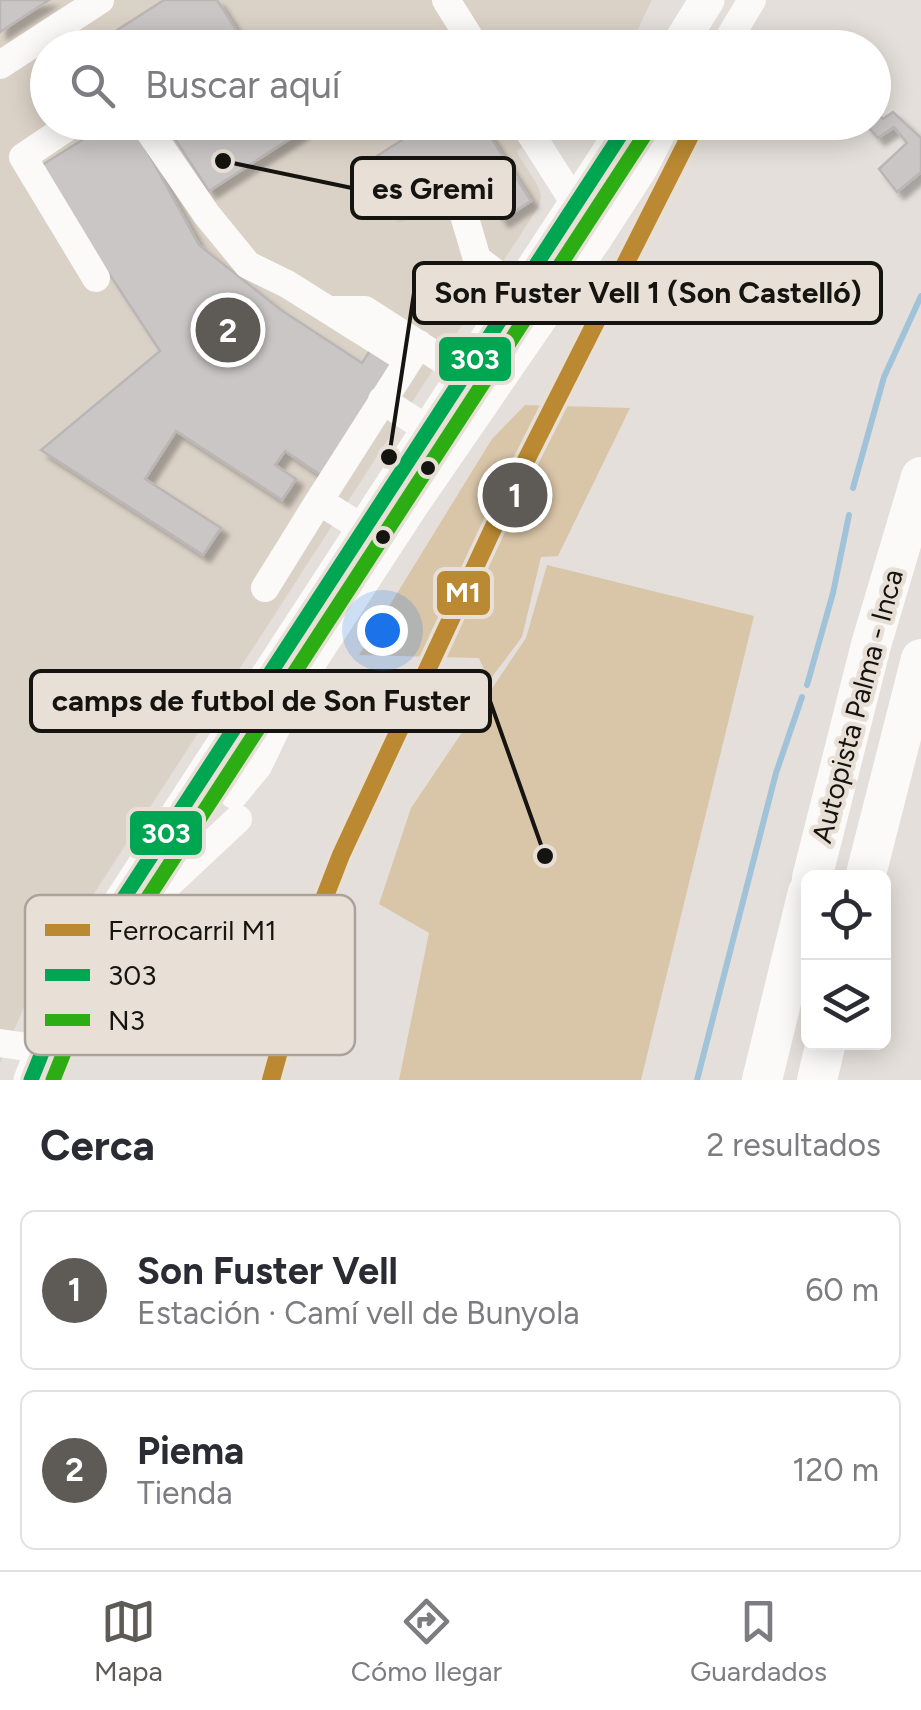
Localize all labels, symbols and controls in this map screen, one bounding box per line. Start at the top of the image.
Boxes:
search box [30,30,891,140]
icon: search [65,58,120,113]
text: Buscar aquí [145,62,341,108]
callout: es Gremi [352,158,514,218]
text: es Gremi [372,170,494,207]
callout: Son Fuster Vell 1 (Son Castelló) [414,263,881,323]
text: Son Fuster Vell 1 (Son Castelló) [434,274,862,311]
pin: 2 [196,292,260,368]
line badge: 303 [437,335,513,383]
text: 303 [450,342,500,376]
unlabelled marker [418,458,438,478]
pin: 1 [482,458,548,532]
unlabelled marker [373,527,393,547]
street label: Autopista Palma - Inca [804,566,910,846]
line badge: M1 [435,569,492,617]
text: M1 [445,575,481,609]
your location [357,605,408,656]
callout: camps de futbol de Son Fuster [31,671,490,731]
text: camps de futbol de Son Fuster [52,682,470,719]
line badge: 303 [128,809,204,857]
text: 303 [141,816,191,850]
map controls [801,870,891,1050]
button: locate [801,870,891,960]
legend [25,895,355,1055]
text: Ferrocarril M1 [108,913,277,947]
text: 303 [108,958,156,992]
button: layers [801,960,891,1050]
text: N3 [108,1003,145,1037]
text: Cerca [40,1120,155,1171]
text: 2 resultados [707,1126,881,1164]
text: Son Fuster Vell [137,1248,398,1294]
text: 1 [68,1271,81,1309]
text: 60 m [805,1271,879,1309]
text: Estación · Camí vell de Bunyola [137,1294,580,1332]
text: Piema [137,1428,244,1474]
text: 2 [65,1451,84,1489]
text: 120 m [792,1451,879,1489]
text: Tienda [137,1474,233,1512]
tab: Mapa [94,1594,163,1688]
tab: Cómo llegar [351,1594,502,1688]
tab: Guardados [690,1594,827,1688]

